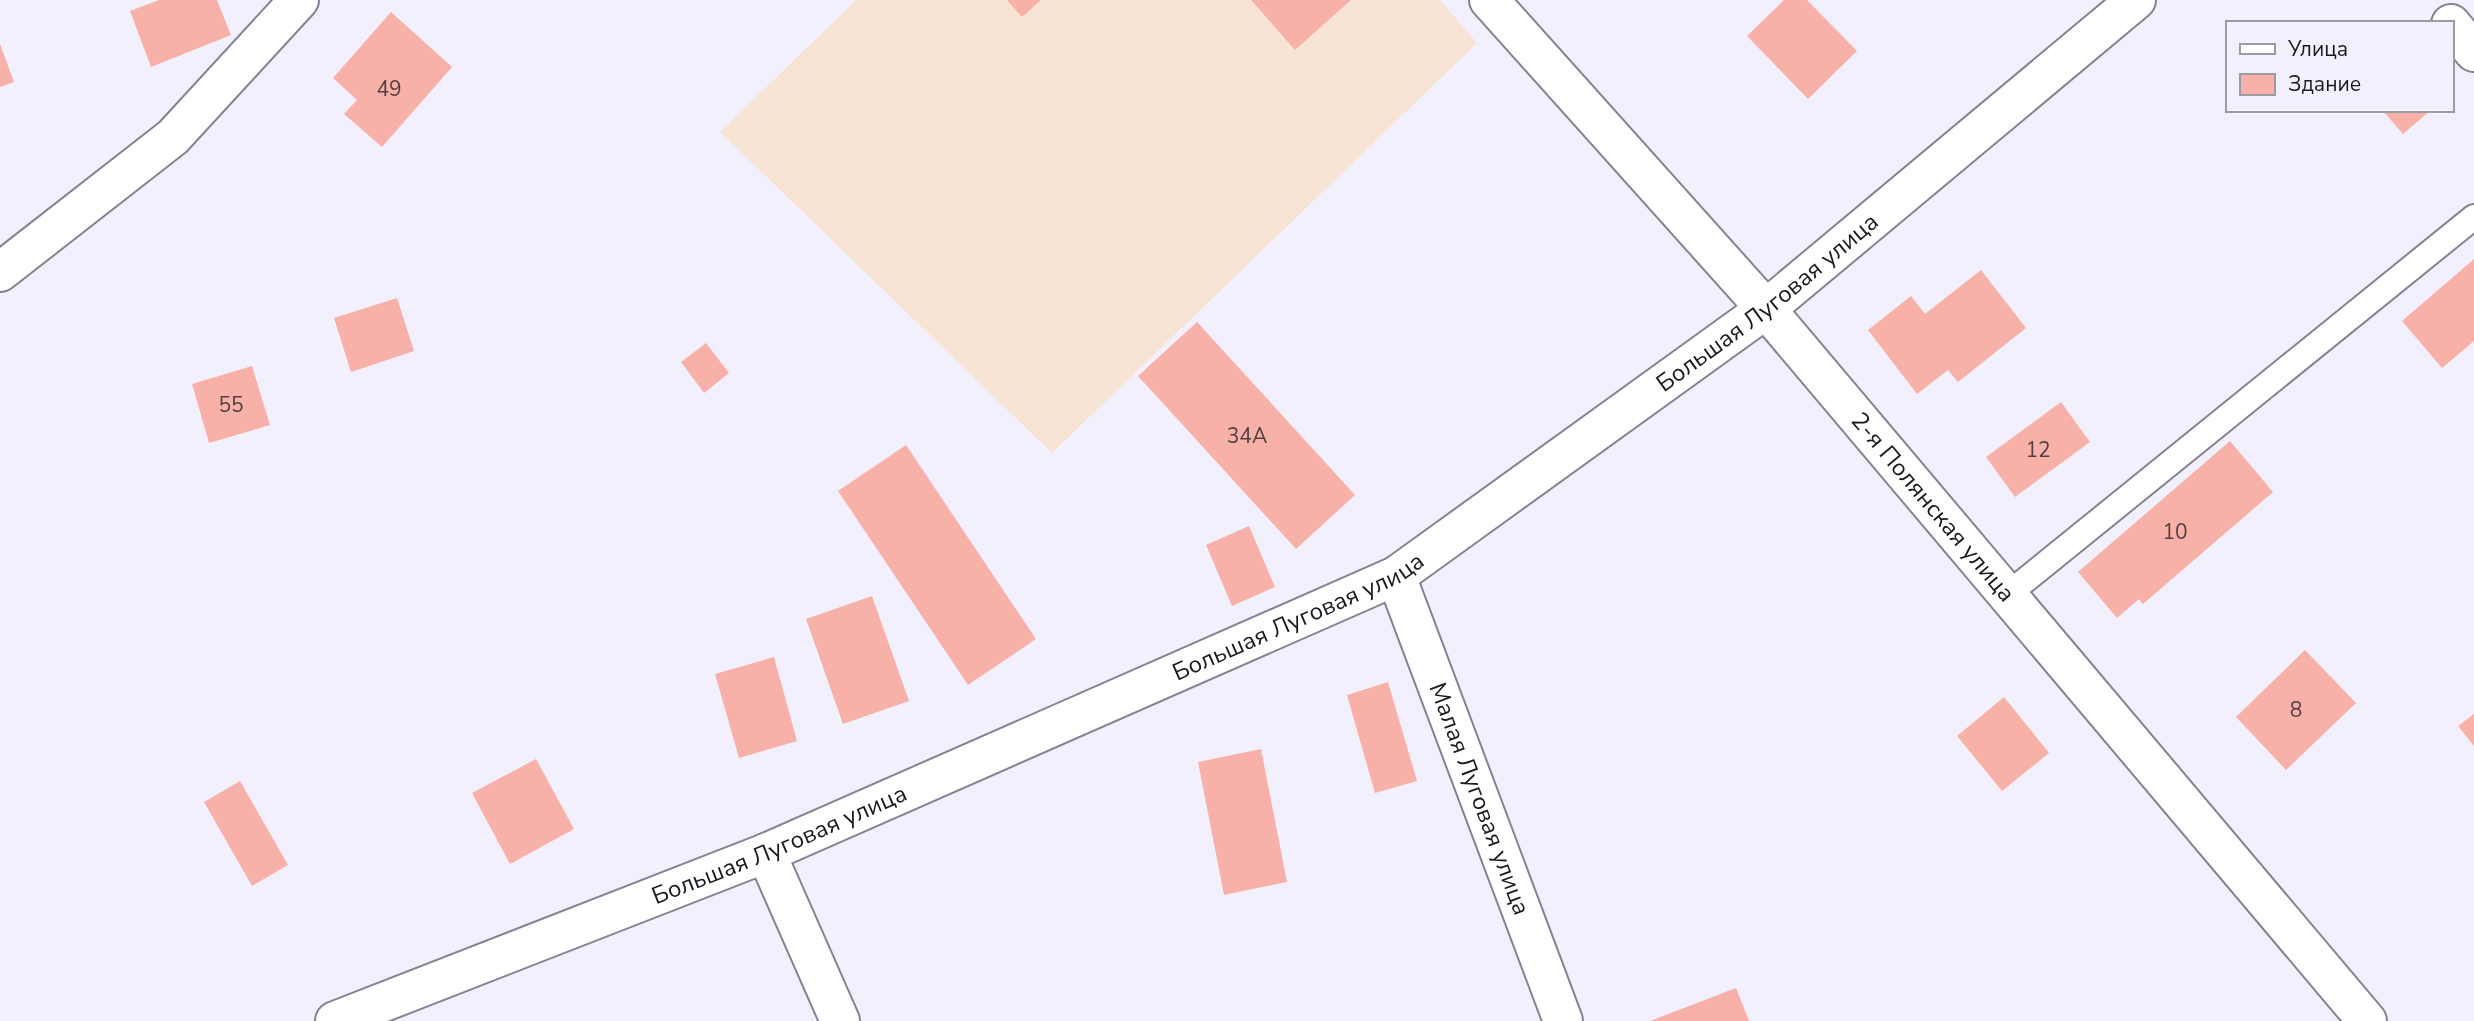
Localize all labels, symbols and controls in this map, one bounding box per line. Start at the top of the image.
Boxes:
legend [2226,21,2453,112]
text: Улица [2287,35,2348,63]
text: Здание [2288,70,2361,98]
house number: 49 [376,75,402,103]
street label: Большая Луговая улица [1650,206,1885,399]
house number: 55 [218,391,244,419]
street label: 2-я Полянская улица [1844,405,2022,609]
house number: 34А [1227,422,1267,450]
house number: 12 [2025,436,2051,464]
house number: 10 [2162,518,2188,546]
street label: Большая Луговая улица [1167,545,1431,688]
street label: Малая Луговая улица [1421,678,1538,920]
house number: 8 [2290,696,2302,724]
street label: Большая Луговая улица [647,777,912,912]

